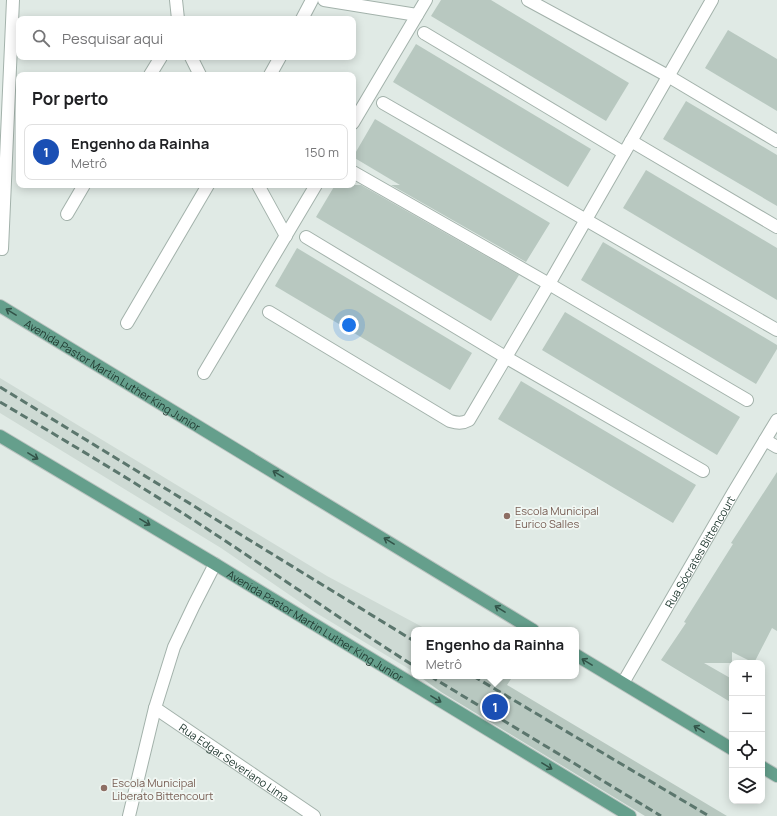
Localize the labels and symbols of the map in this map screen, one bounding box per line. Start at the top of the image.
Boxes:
one-way arrow [5,308,17,316]
street label: Avenida Pastor Martin Luther King Junior [22,315,204,434]
your location [339,315,359,335]
one-way arrow [27,452,39,460]
one-way arrow [273,470,284,478]
street label: Rua Sócrates Bittencourt [661,493,738,610]
place label: Escola Municipal Eurico Salles [515,503,599,531]
marker: Escola Municipal Eurico Salles [502,511,512,521]
one-way arrow [139,519,151,527]
one-way arrow [383,537,395,545]
street label: Avenida Pastor Martin Luther King Junior [225,566,407,684]
one-way arrow [494,605,506,613]
one-way arrow [582,658,593,666]
pin: 1 [482,692,508,722]
one-way arrow [430,695,442,703]
street label: Rua Edgar Severiano Lima [177,719,292,805]
one-way arrow [694,725,705,733]
one-way arrow [541,762,553,770]
place label: Escola Municipal Liberato Bittencourt [112,775,213,803]
marker: Escola Municipal Liberato Bittencourt [99,783,109,793]

